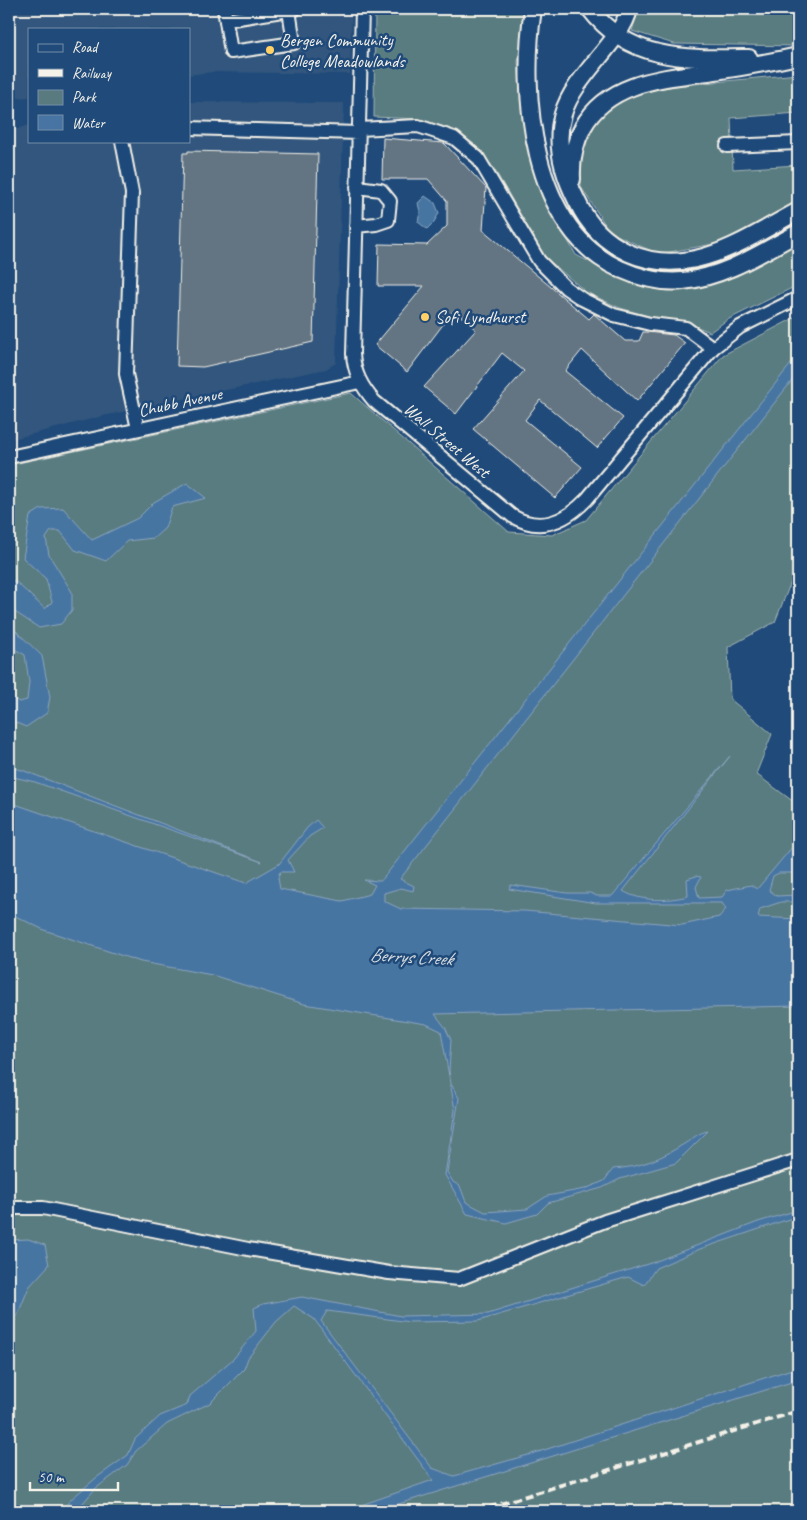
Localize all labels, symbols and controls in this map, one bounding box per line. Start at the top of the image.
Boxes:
legend [28,28,190,142]
place label: Bergen Community College Meadowlands [280,29,406,72]
text: Road [72,38,99,57]
marker: Bergen Community College Meadowlands [264,44,276,56]
text: Railway [72,64,113,83]
text: Park [72,88,97,107]
text: Water [72,114,106,133]
place label: Sofi Lyndhurst [435,306,527,328]
marker: Sofi Lyndhurst [419,311,431,323]
street label: Chubb Avenue [136,382,225,422]
street label: Wall Street West [400,398,496,484]
water label: Berrys Creek [369,943,457,971]
scale bar [30,1460,118,1492]
text: 50 m [38,1468,65,1487]

